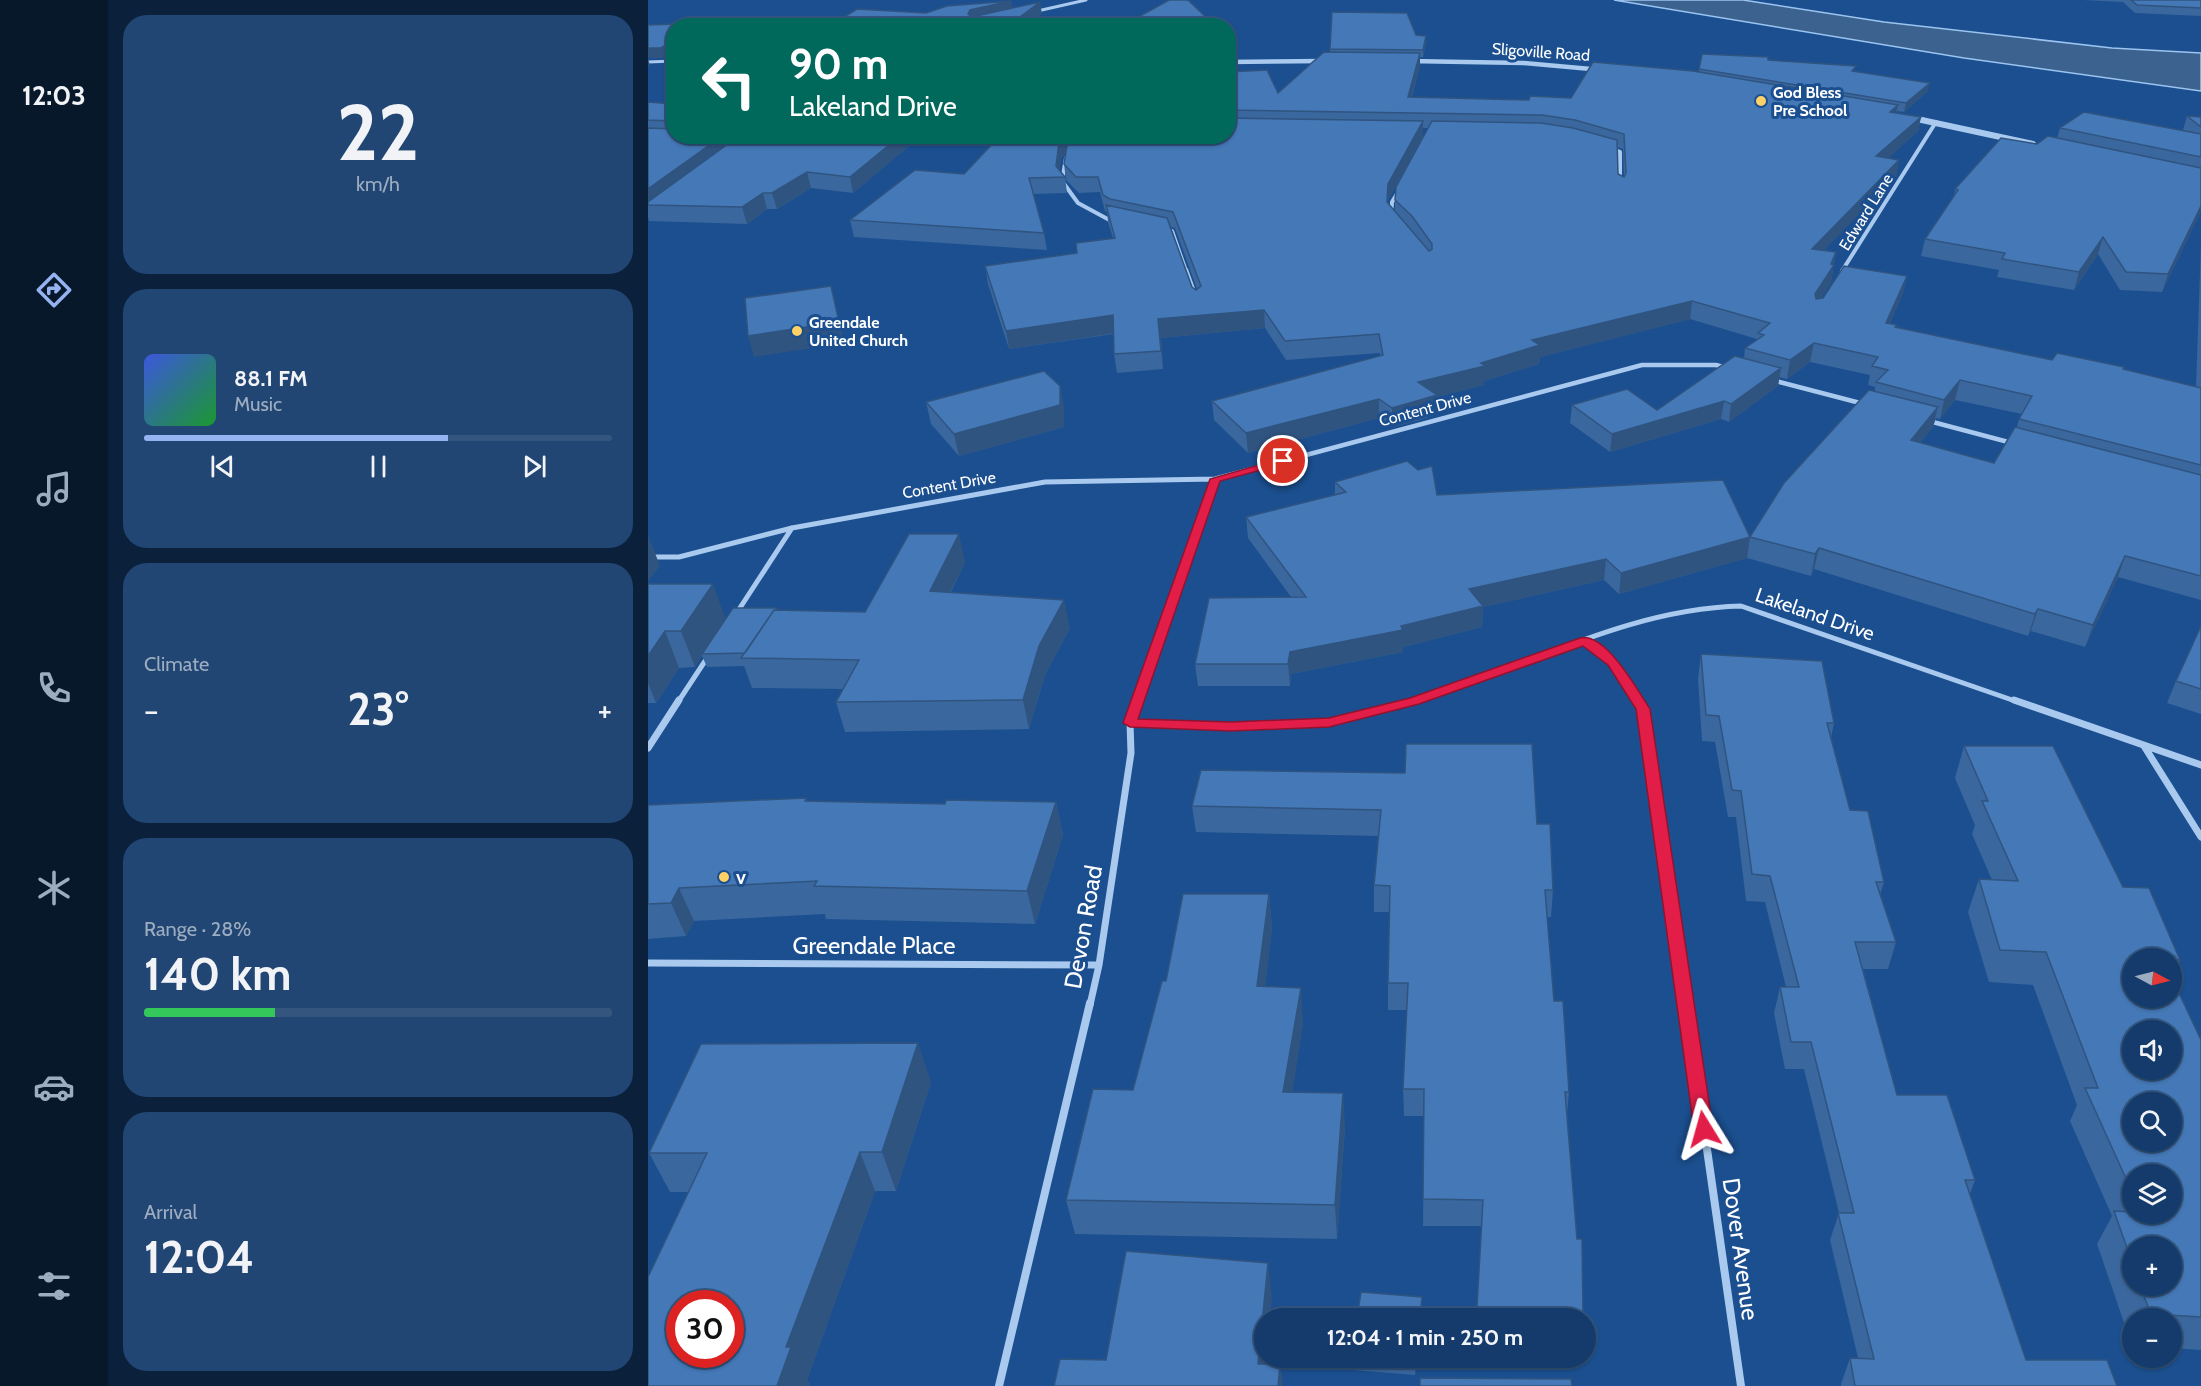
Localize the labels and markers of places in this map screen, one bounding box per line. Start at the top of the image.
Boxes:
place label: God Bless Pre School [1773,83,1847,120]
marker: God Bless Pre School [1754,94,1768,108]
place label: Greendale United Church [809,313,908,350]
marker: Greendale United Church [790,324,804,338]
pin [1257,435,1308,486]
place label: v [736,865,746,889]
marker: v [717,870,731,884]

